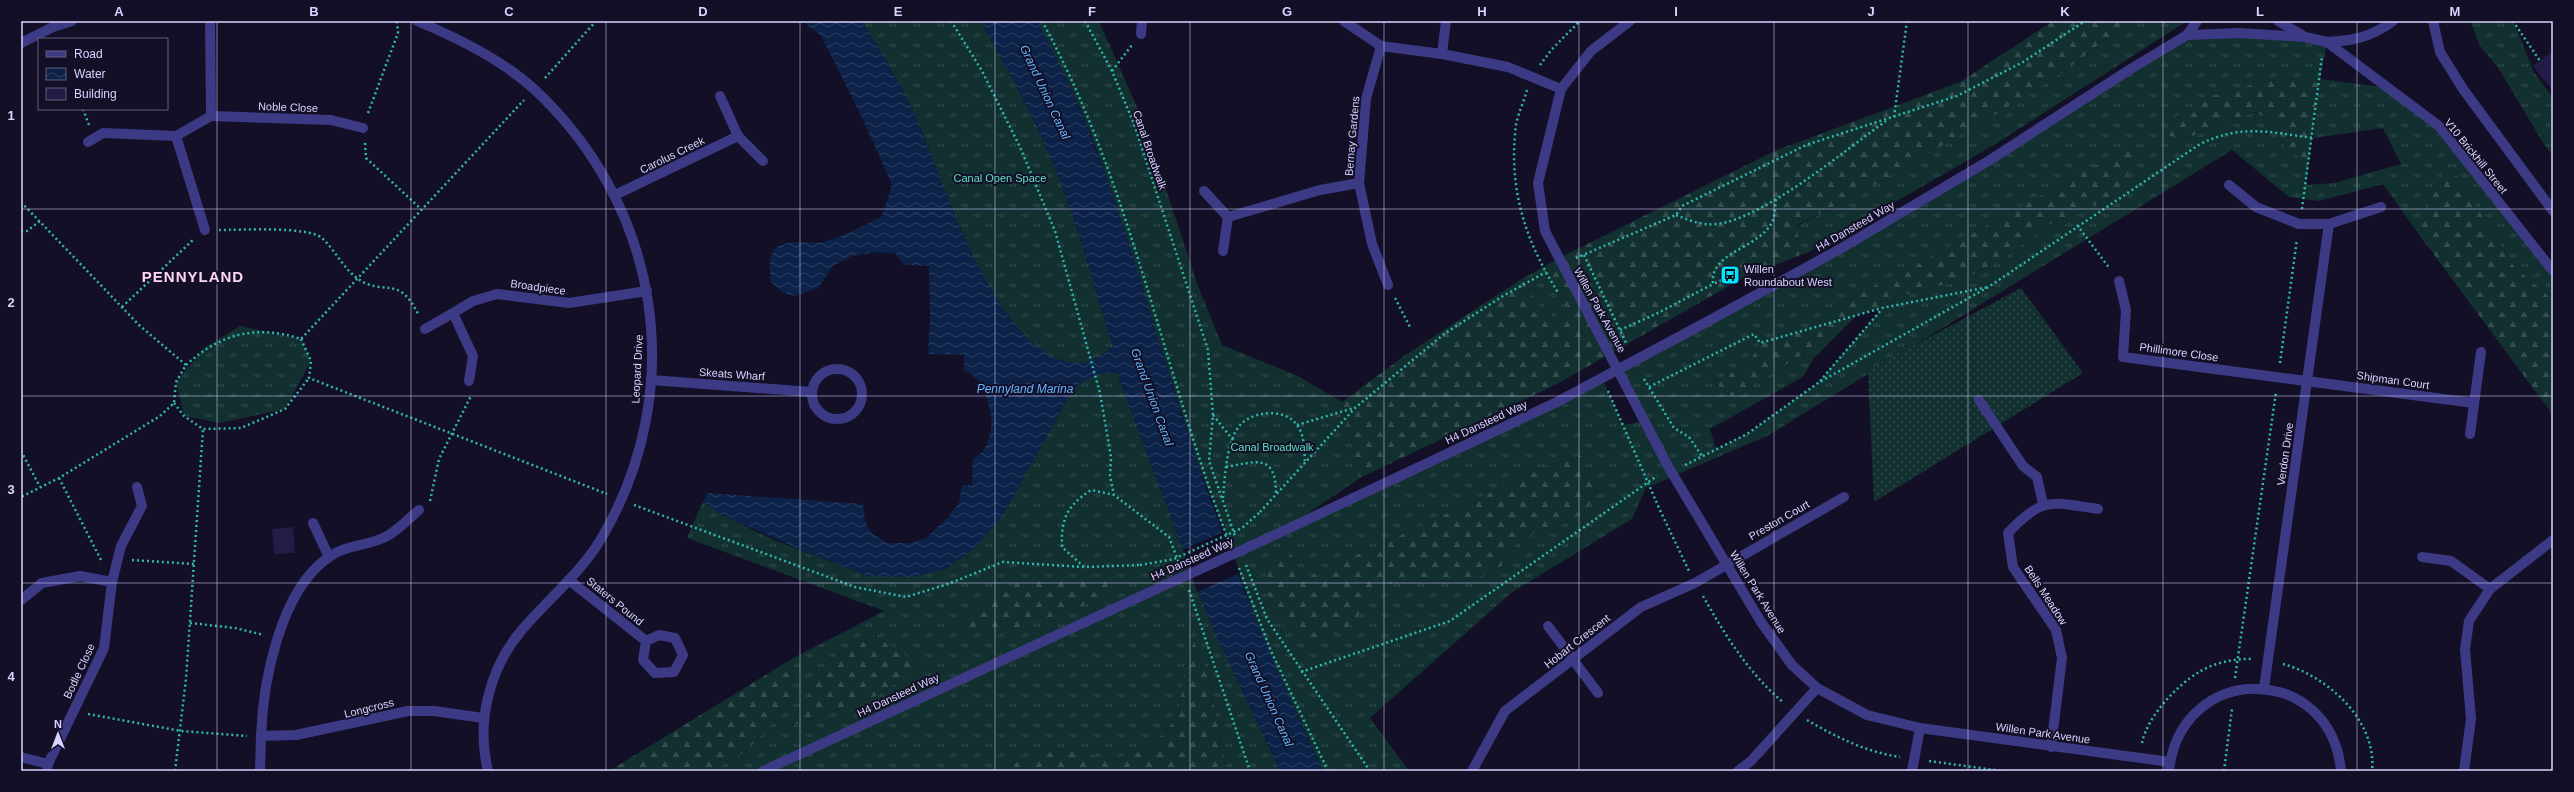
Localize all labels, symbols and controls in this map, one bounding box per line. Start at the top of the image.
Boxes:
text: A [114,4,124,19]
text: B [309,4,319,19]
text: C [504,4,514,19]
text: D [698,4,708,19]
text: E [894,4,903,19]
text: F [1088,4,1096,19]
text: G [1282,4,1292,19]
text: H [1477,4,1487,19]
text: I [1674,4,1678,19]
text: J [1867,4,1875,19]
text: K [2060,4,2070,19]
text: L [2256,4,2264,19]
text: M [2450,4,2460,19]
legend [38,38,168,110]
water label: Grand Union Canal [1017,42,1073,142]
text: Road [74,47,103,61]
text: Water [74,67,106,81]
text: Building [74,87,117,101]
street label: Bernay Gardens [1343,95,1362,176]
street label: Noble Close [258,100,318,114]
text: 1 [7,108,15,123]
street label: Canal Broadwalk [1131,109,1169,192]
street label: V10 Brickhill Street [2442,116,2510,196]
street label: Carolus Creek [638,134,707,176]
park label: Canal Open Space [954,172,1046,184]
street label: H4 Dansteed Way [1814,198,1897,253]
place label: Willen Roundabout West [1744,263,1832,288]
bus stop icon: Willen Roundabout West [1719,264,1741,286]
street label: Willen Park Avenue [1572,265,1628,355]
district label: PENNYLAND [142,268,244,285]
street label: Broadpiece [510,277,566,297]
text: 2 [7,295,15,310]
street label: Leopard Drive [629,334,645,404]
street label: Phillimore Close [2139,341,2219,363]
water label: Grand Union Canal [1128,346,1176,448]
street label: Skeats Wharf [699,366,766,382]
street label: Shipman Court [2356,369,2430,391]
water label: Pennyland Marina [977,382,1074,396]
street label: H4 Dansteed Way [1443,398,1529,446]
street label: Verdon Drive [2275,422,2295,486]
park label: Canal Broadwalk [1230,441,1314,453]
text: 3 [7,482,15,497]
street label: Preston Court [1747,498,1811,542]
street label: H4 Dansteed Way [1149,535,1235,583]
street label: Willen Park Avenue [1728,548,1788,636]
street label: Bells Meadow [2022,563,2070,627]
street label: Staters Pound [584,574,646,628]
street label: Hobart Crescent [1542,612,1612,670]
street label: Bodle Close [61,642,97,700]
water label: Grand Union Canal [1242,649,1296,749]
text: 4 [7,669,15,684]
street label: H4 Dansteed Way [855,671,941,719]
street label: Longcross [343,696,396,720]
north arrow [38,714,78,754]
text: N [54,718,62,730]
street label: Willen Park Avenue [1995,720,2091,746]

